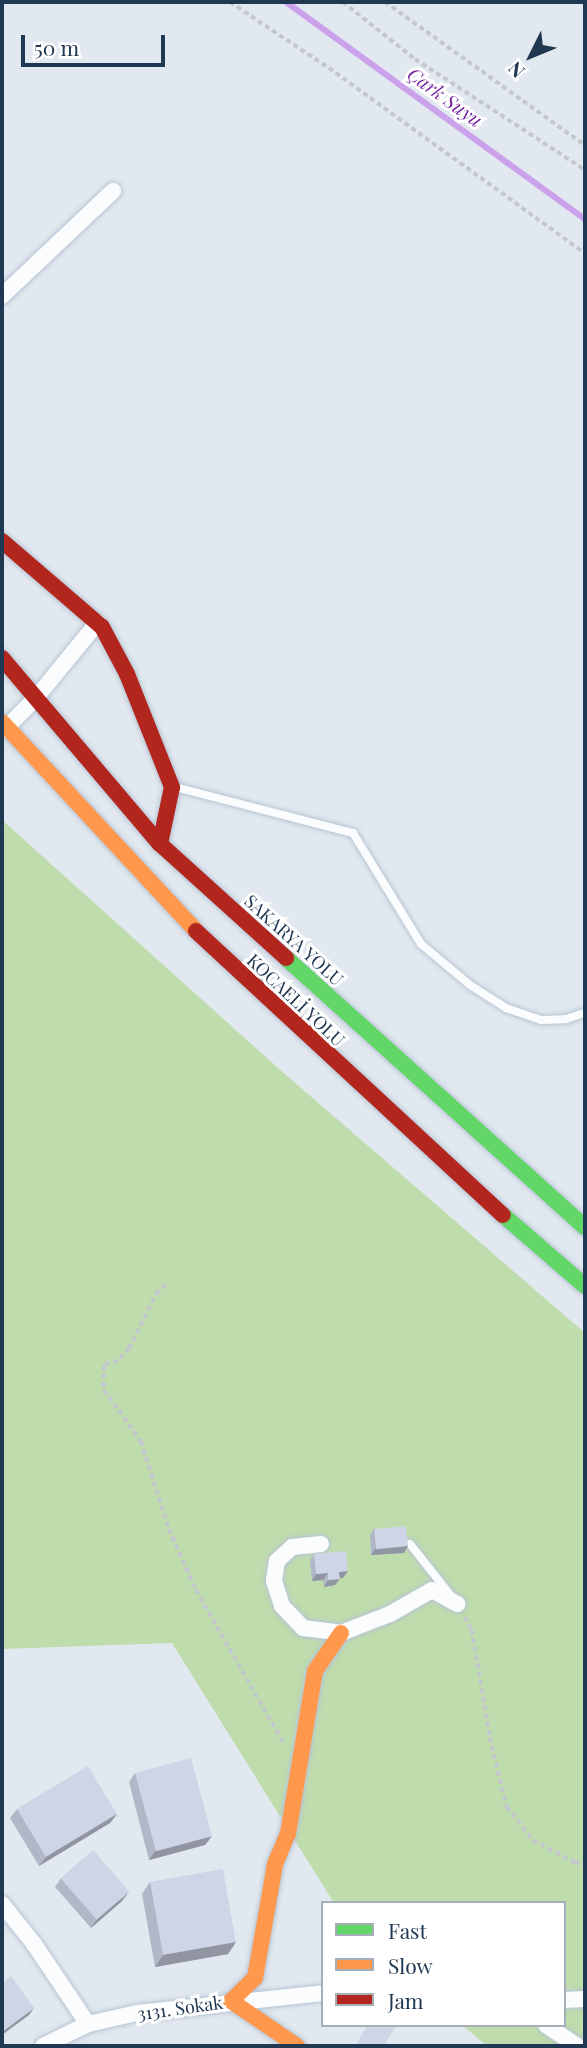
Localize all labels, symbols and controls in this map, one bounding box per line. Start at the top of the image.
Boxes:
scale bar [24,21,168,65]
north arrow [496,21,566,91]
text: 50 m [34,33,79,61]
text: N [501,56,530,84]
water label: Çark Suyu [403,62,487,132]
street label: SAKARYA YOLU [240,890,348,990]
street label: KOCAELİ YOLU [243,949,349,1051]
legend [321,1901,566,2027]
text: Fast [388,1916,427,1944]
text: Slow [388,1951,433,1979]
text: Jam [388,1986,424,2014]
street label: 3131. Sokak [136,1991,224,2025]

